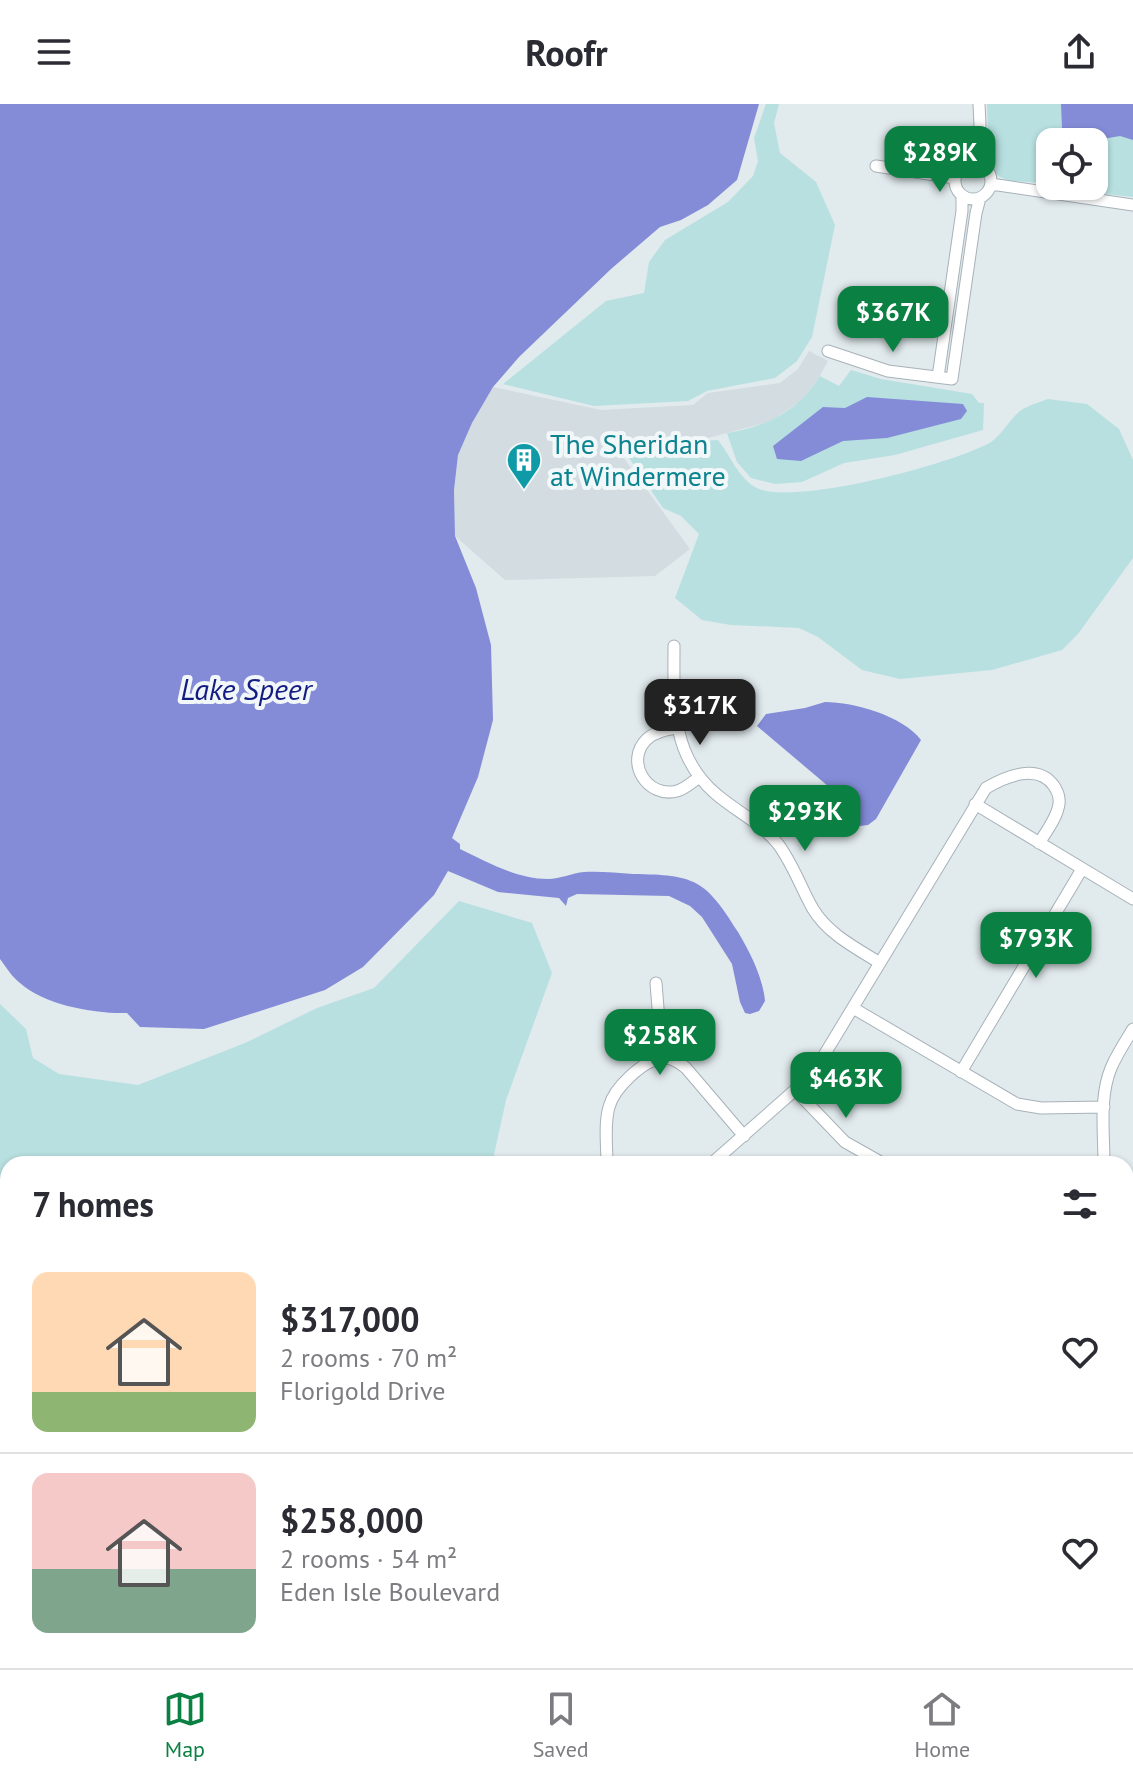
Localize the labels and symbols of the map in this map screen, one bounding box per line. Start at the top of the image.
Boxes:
pin: $289K [884,126,996,194]
pin: $367K [837,286,949,354]
place label: The Sheridan at Windermere [550,425,726,494]
building icon: The Sheridan at Windermere [505,441,543,491]
water label: Lake Speer [181,669,314,708]
pin: $317K [644,679,756,747]
pin: $293K [749,785,861,853]
pin: $793K [980,912,1092,980]
pin: $258K [604,1009,716,1077]
pin: $463K [790,1052,902,1120]

